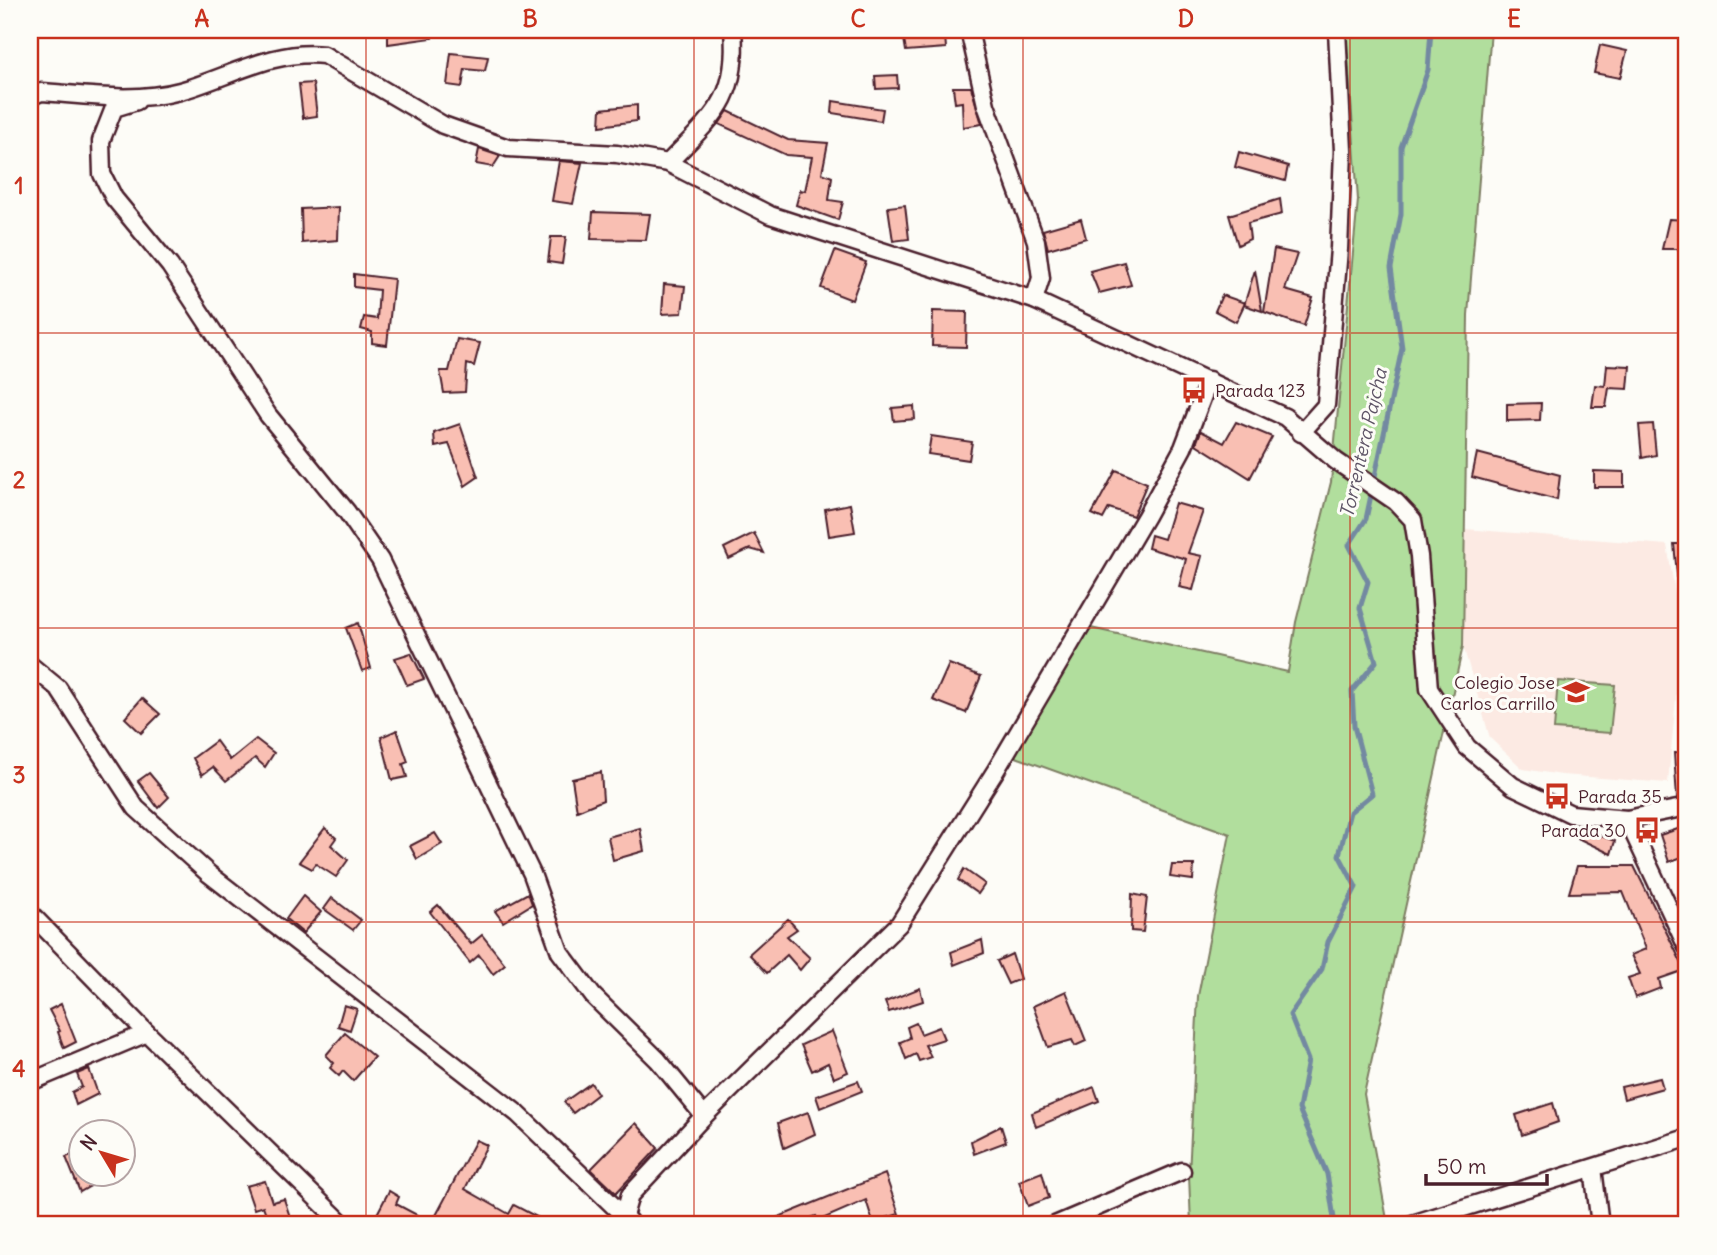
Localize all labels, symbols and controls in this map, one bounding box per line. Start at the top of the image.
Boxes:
text: A [195,4,210,33]
text: B [522,4,538,33]
text: C [850,4,866,33]
text: D [1178,4,1194,33]
text: E [1507,4,1521,33]
text: 1 [14,171,24,200]
water label: Torrentera Pajcha [1334,365,1392,520]
bus stop icon: Parada 123 [1179,375,1209,405]
place label: Parada 123 [1215,379,1305,402]
text: 2 [13,465,26,494]
place label: Colegio Jose Carlos Carrillo [1440,671,1555,715]
school or university icon: Colegio Jose Carlos Carrillo [1561,677,1591,707]
text: 3 [12,760,26,789]
bus stop icon: Parada 35 [1542,781,1572,811]
place label: Parada 35 [1578,785,1662,808]
bus stop icon: Parada 30 [1632,815,1662,845]
place label: Parada 30 [1541,819,1626,842]
text: 4 [12,1054,26,1083]
north arrow [66,1118,136,1188]
text: N [75,1130,102,1155]
scale bar [1426,1143,1547,1187]
text: 50 m [1437,1153,1486,1180]

